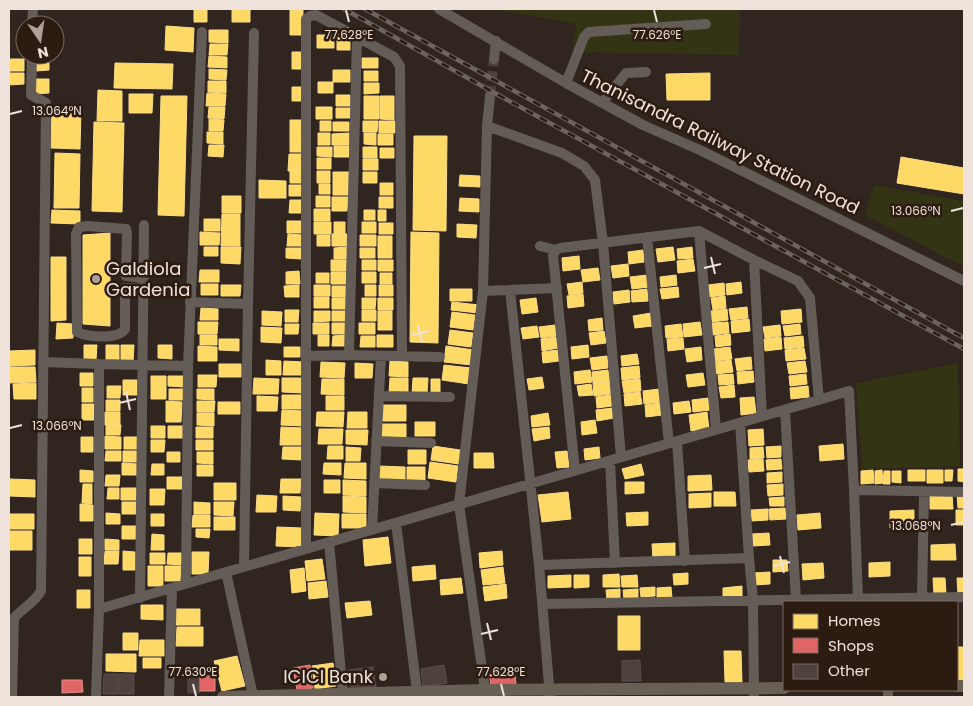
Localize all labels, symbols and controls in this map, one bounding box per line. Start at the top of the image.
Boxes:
north arrow [15,15,65,65]
text: 77.628°E [325,26,373,43]
text: 77.626°E [633,26,681,43]
text: N [36,42,50,64]
street label: Thanisandra Railway Station Road [577,63,864,220]
text: 13.064°N [32,102,82,119]
text: 13.066°N [891,202,941,219]
place label: Galdiola Gardenia [106,256,190,302]
marker: Galdiola Gardenia [90,273,102,285]
text: 13.066°N [32,417,82,434]
text: 13.068°N [891,517,941,534]
legend [783,601,958,691]
text: Homes [828,610,881,631]
text: Shops [828,635,874,656]
text: Other [828,660,870,681]
text: 77.630°E [169,663,217,680]
text: 77.628°E [477,663,525,680]
place label: ICICI Bank [283,664,374,689]
marker: ICICI Bank [377,671,389,683]

